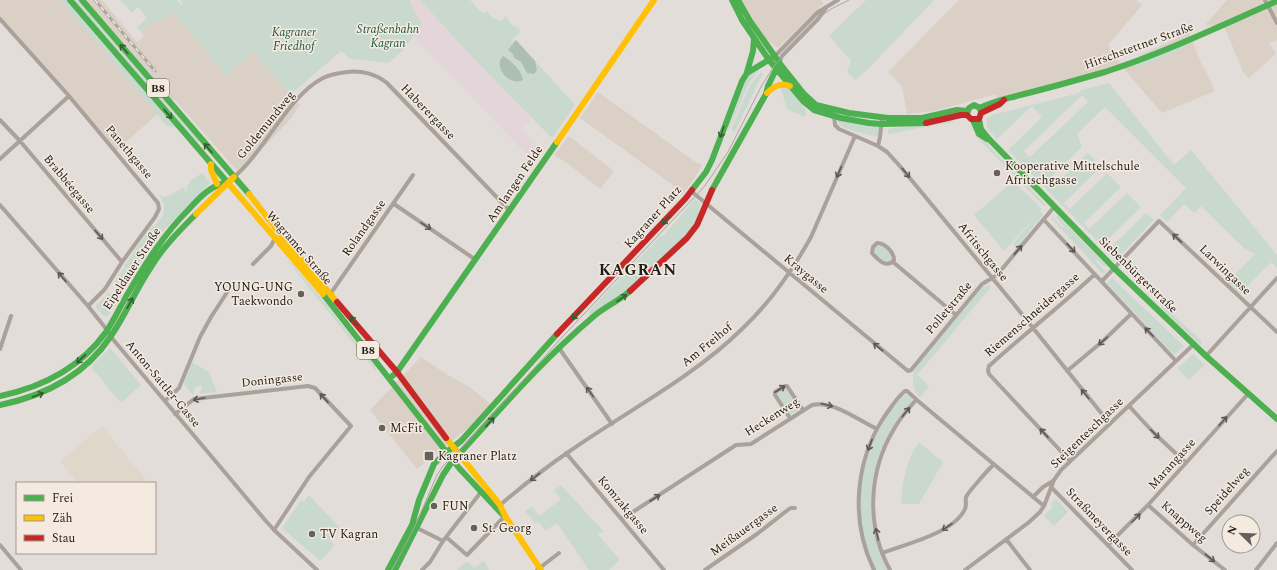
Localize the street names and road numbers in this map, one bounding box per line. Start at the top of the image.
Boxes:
street label: Hirschstettner Straße [1082,17,1197,75]
road number: B8 [147,79,169,97]
street label: Haberergasse [396,80,460,145]
street label: Goldemundweg [232,86,300,164]
street label: Panethgasse [101,121,157,183]
street label: Am langen Felde [482,141,548,227]
street label: Brabbéegasse [39,150,100,218]
street label: Kagraner Platz [619,181,687,253]
street label: Rolandgasse [337,195,391,260]
street label: Wagramer Straße [261,207,337,289]
street label: Afritschgasse [953,218,1013,286]
street label: Eipeldauer Straße [98,224,166,314]
street label: Siebenbürgerstraße [1094,232,1182,318]
street label: Larwingasse [1195,240,1256,300]
street label: Kraygasse [779,250,833,299]
street label: Riemenschneidergasse [980,268,1084,362]
street label: Polletstraße [921,277,977,339]
street label: Am Freihof [677,318,737,372]
street label: Anton-Sattler-Gasse [121,336,205,432]
road number: B8 [357,341,379,359]
street label: Doningasse [240,367,304,393]
street label: Heckenweg [741,393,803,441]
street label: Steigenteschgasse [1046,393,1128,473]
street label: Marangasse [1144,434,1200,494]
street label: Speidelweg [1200,462,1254,520]
street label: Komzakgasse [593,472,653,539]
street label: Straßmeyergasse [1061,483,1137,561]
street label: Knappweg [1156,496,1212,548]
street label: Meißauergasse [706,499,782,561]

